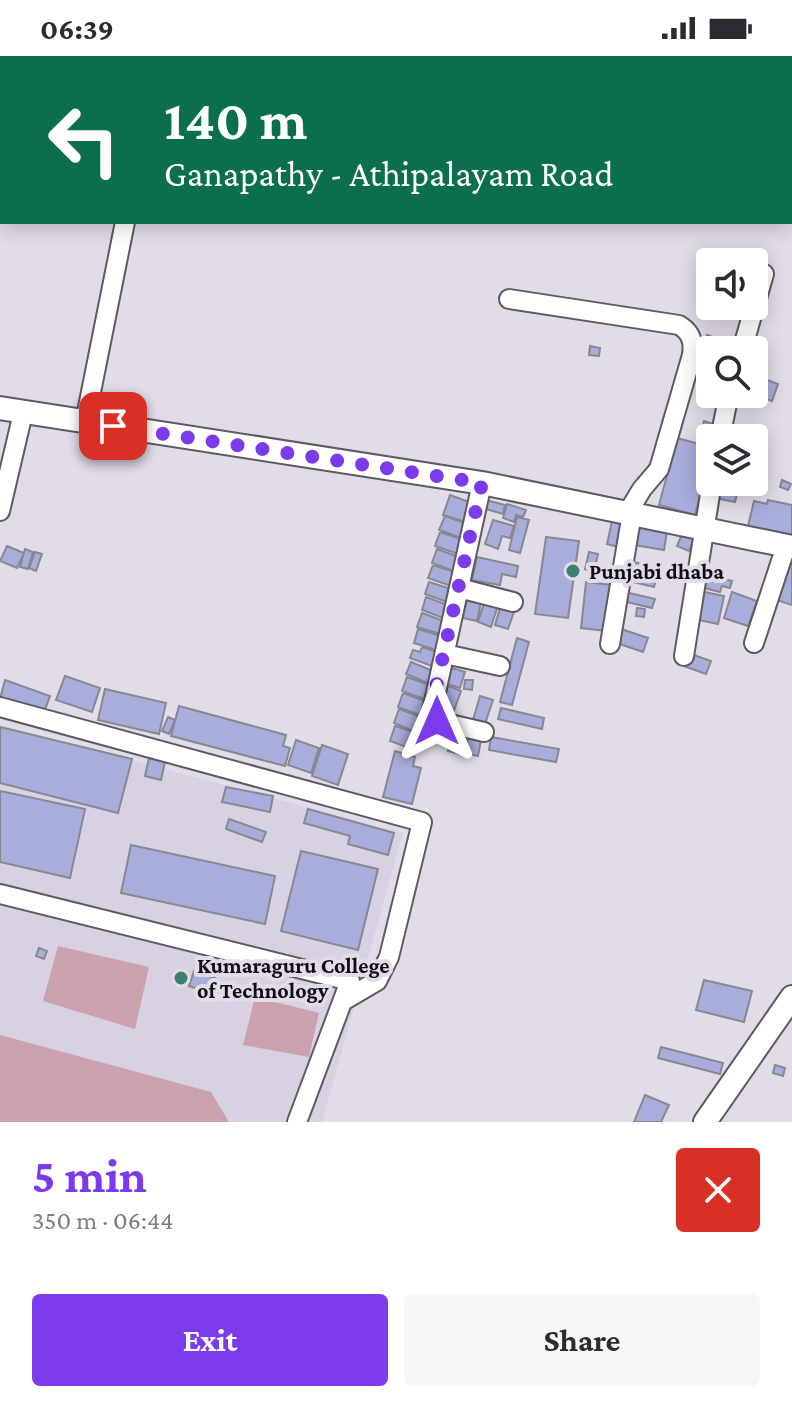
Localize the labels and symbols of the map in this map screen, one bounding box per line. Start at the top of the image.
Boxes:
pin [79,392,147,460]
place label: Punjabi dhaba [589,559,724,584]
marker: Punjabi dhaba [564,562,582,580]
position arrow [395,679,479,763]
place label: Kumaraguru College of Technology [197,953,390,1003]
marker: Kumaraguru College of Technology [172,969,190,987]

